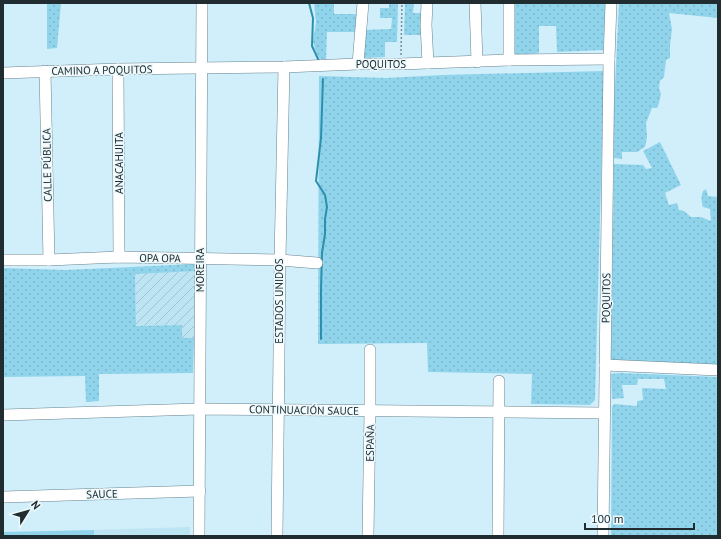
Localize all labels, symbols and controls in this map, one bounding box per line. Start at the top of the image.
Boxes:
street label: POQUITOS [356,57,406,71]
street label: CAMINO A POQUITOS [51,62,153,78]
street label: CALLE PÚBLICA [39,127,55,202]
street label: ANACAHUITA [112,131,126,194]
street label: MOREIRA [193,247,207,292]
street label: OPA OPA [139,251,181,265]
street label: ESTADOS UNIDOS [272,258,286,344]
street label: POQUITOS [599,273,613,323]
street label: CONTINUACIÓN SAUCE [249,402,359,418]
street label: ESPAÑA [363,424,377,462]
street label: SAUCE [86,486,118,502]
north arrow [8,491,48,531]
text: N [28,498,44,512]
scale bar [585,505,694,531]
text: 100 m [591,511,624,526]

